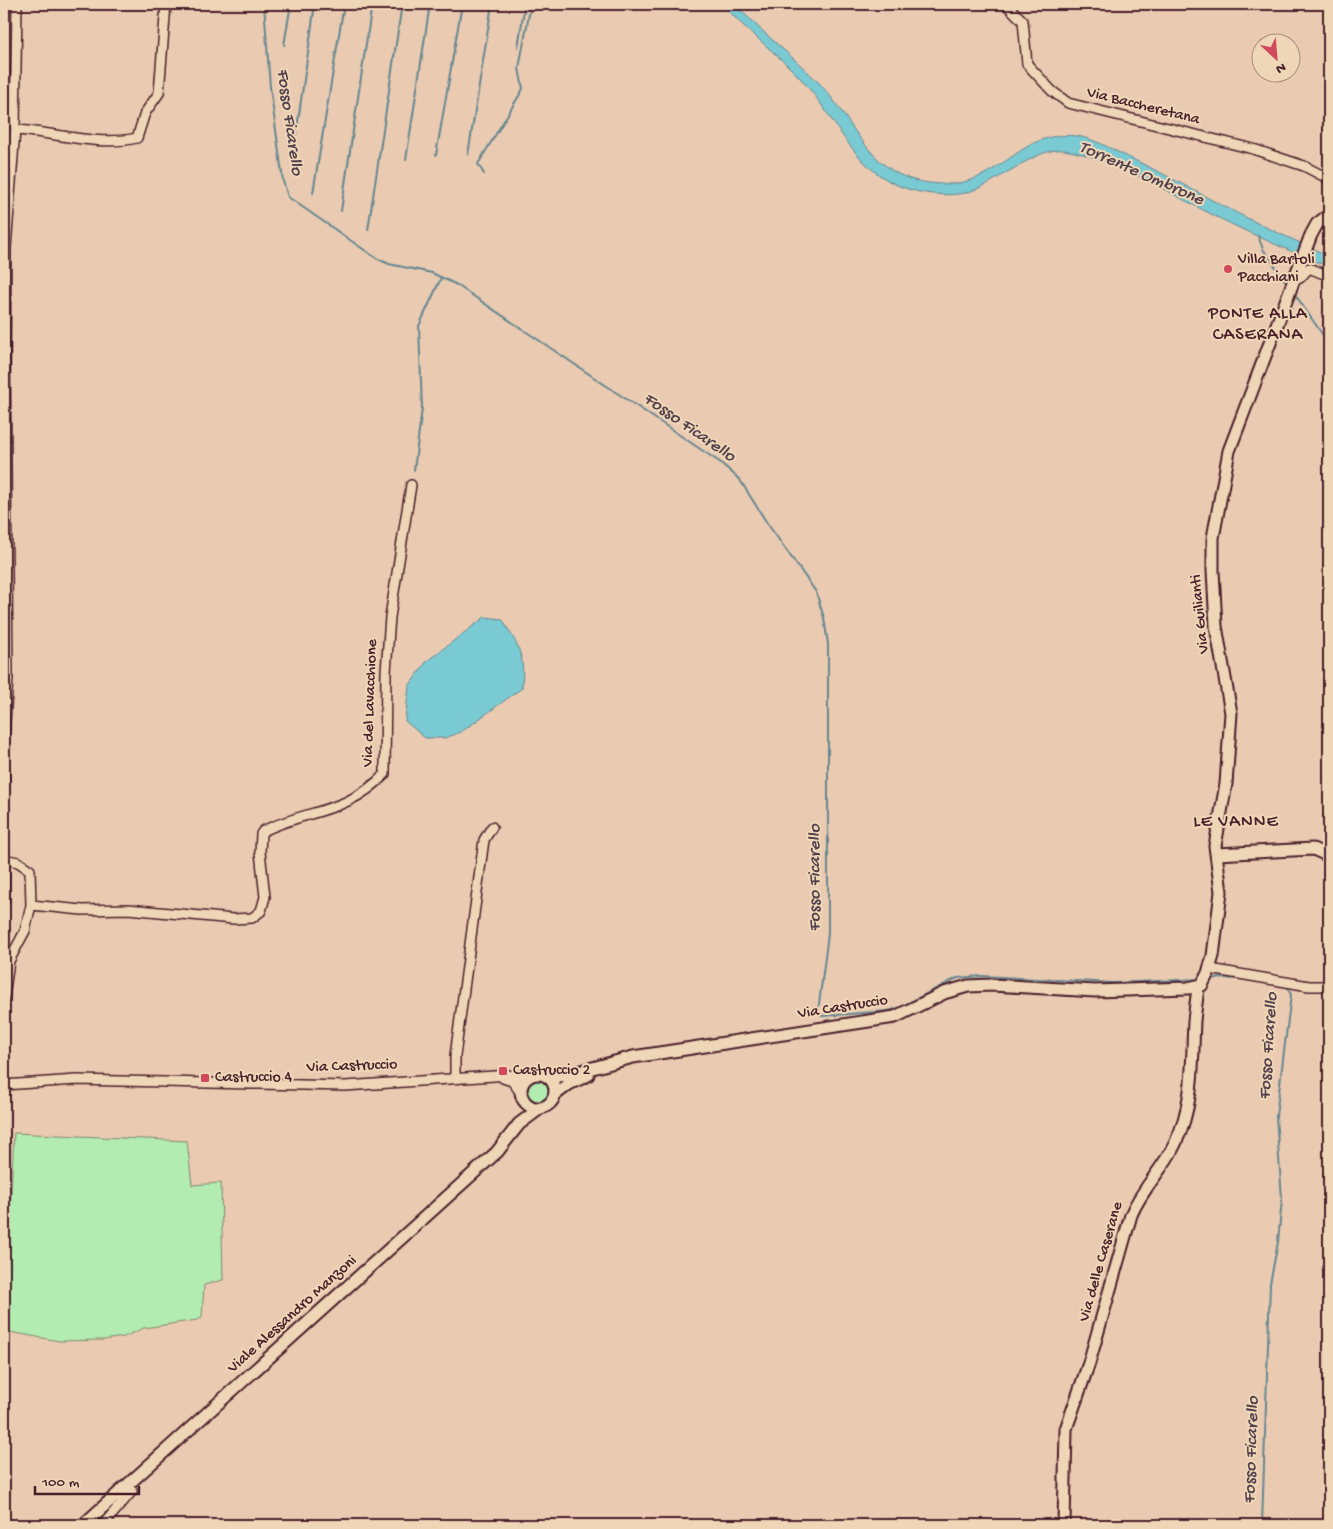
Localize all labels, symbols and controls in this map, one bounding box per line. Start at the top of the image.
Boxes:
north arrow [1250,32,1300,82]
text: N [1273,58,1288,77]
water label: Fosso Ficarello [271,67,307,177]
street label: Via Baccheretana [1084,84,1202,130]
water label: Torrente Ombrone [1075,137,1207,211]
place label: Villa Bartoli Pacchiani [1237,251,1315,288]
marker: Villa Bartoli Pacchiani [1222,263,1234,275]
district label: PONTE ALLA CASERANA [1207,304,1308,346]
water label: Fosso Ficarello [639,389,740,468]
street label: Via Guilianti [1187,573,1215,656]
street label: Via del Lavacchione [359,638,383,768]
district label: LE VANNE [1193,812,1279,833]
water label: Fosso Ficarello [805,824,826,932]
water label: Fosso Ficarello [1255,991,1283,1100]
street label: Via Castruccio [796,992,889,1025]
street label: Via Castruccio [305,1056,398,1078]
place label: Castruccio 2 [513,1062,591,1081]
marker: Castruccio 2 [497,1065,509,1077]
place label: Castruccio 4 [215,1069,293,1088]
marker: Castruccio 4 [199,1072,211,1084]
street label: Via delle Caserane [1076,1199,1128,1325]
street label: Viale Alessandro Manzoni [224,1252,362,1379]
water label: Fosso Ficarello [1240,1395,1264,1504]
scale bar [35,1464,139,1496]
text: 100 m [41,1474,80,1492]

